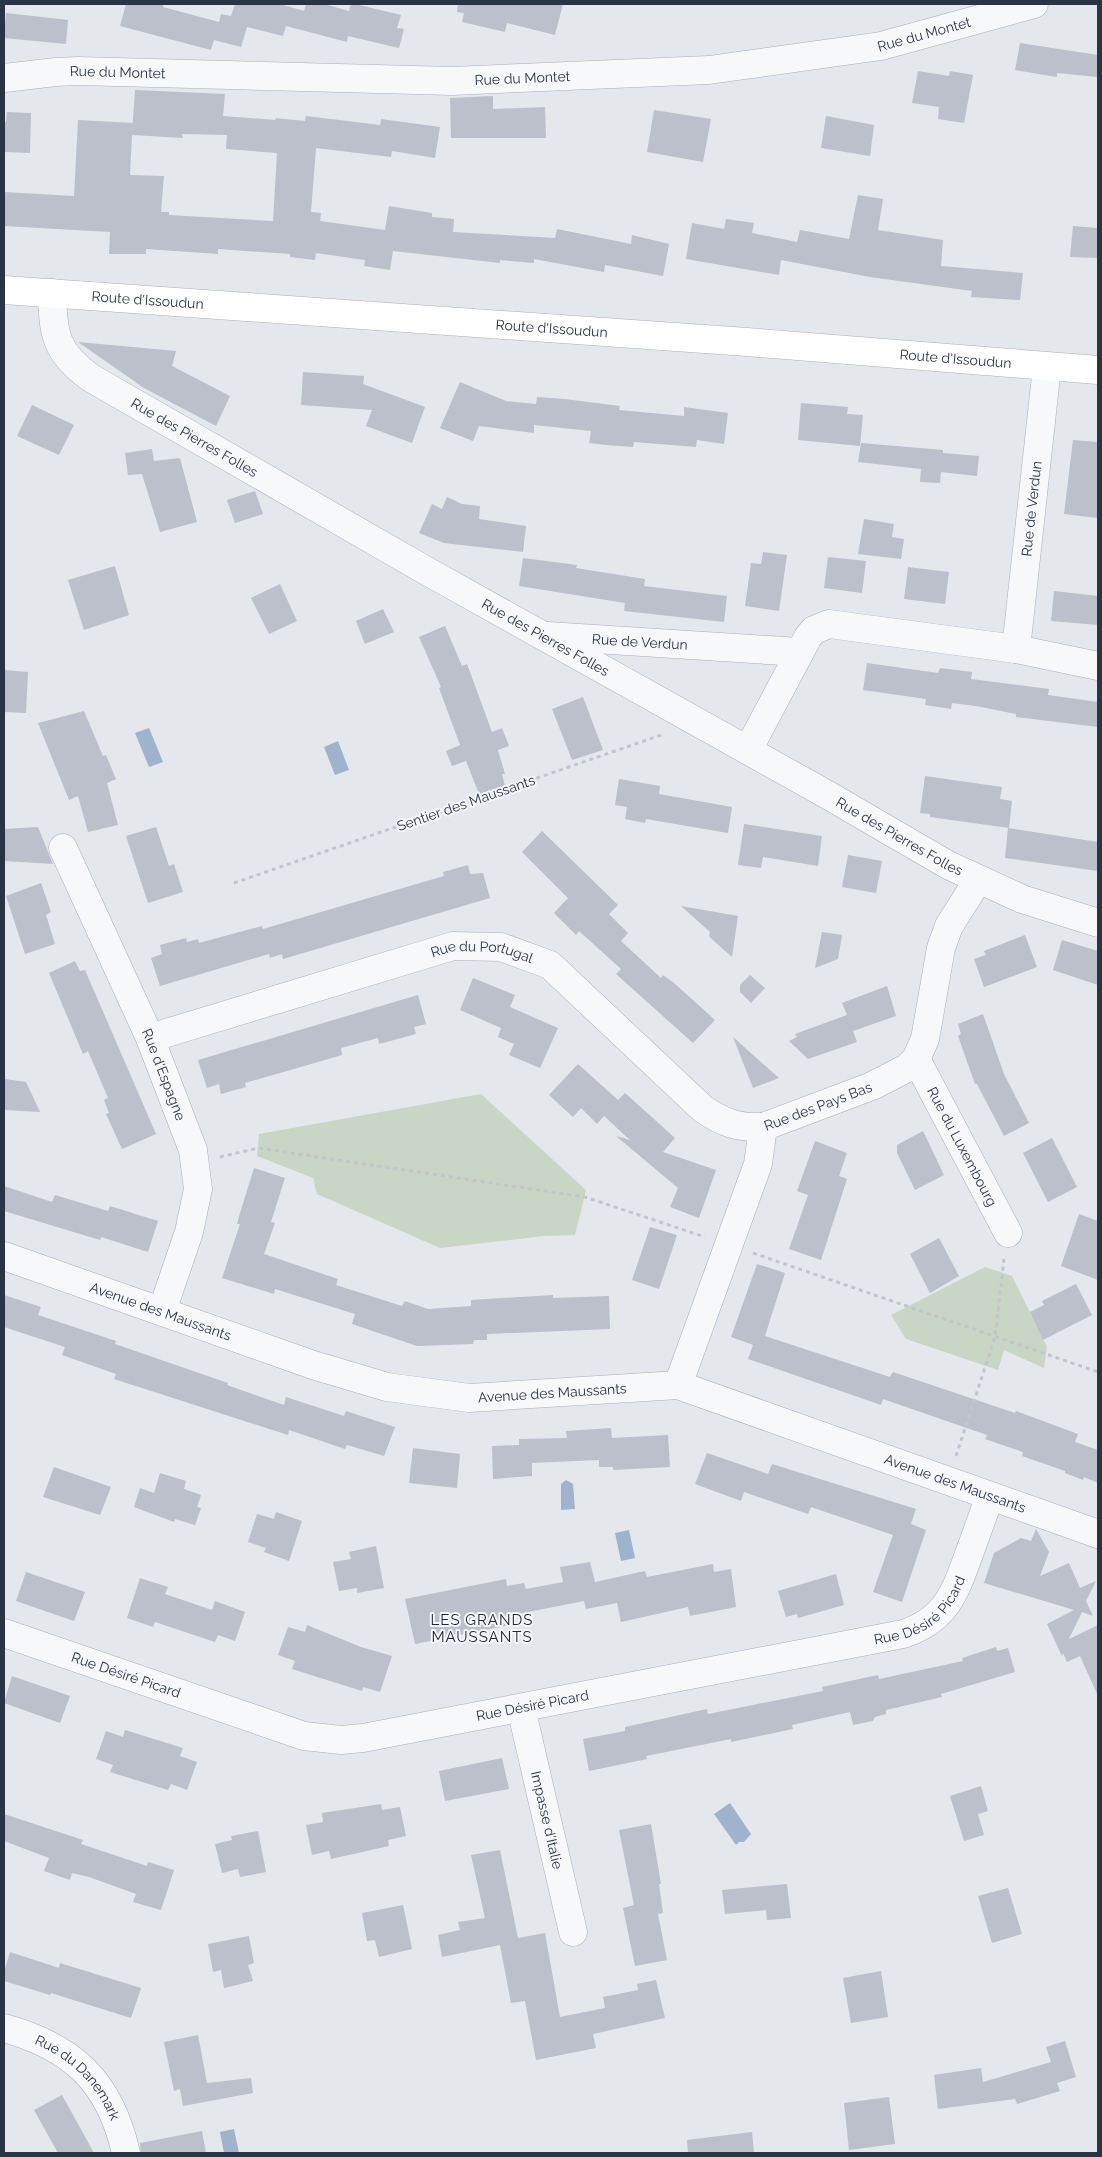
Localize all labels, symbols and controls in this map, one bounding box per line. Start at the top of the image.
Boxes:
street label: Rue du Montet [876,14,973,55]
street label: Rue du Montet [69,63,166,81]
street label: Rue du Montet [474,68,571,88]
street label: Route d'Issoudun [91,288,204,312]
street label: Route d'Issoudun [495,316,608,340]
street label: Route d'Issoudun [899,346,1012,371]
street label: Rue des Pierres Folles [128,395,261,480]
street label: Rue de Verdun [1018,460,1045,557]
street label: Rue des Pierres Folles [479,595,612,679]
street label: Rue de Verdun [591,631,688,653]
street label: Sentier des Maussants [395,772,537,834]
street label: Rue des Pierres Folles [833,794,965,879]
street label: Rue du Portugal [429,938,536,966]
street label: Rue d'Espagne [139,1026,189,1123]
street label: Rue des Pays Bas [762,1079,874,1134]
street label: Rue du Luxembourg [924,1084,1000,1209]
street label: Avenue des Maussants [88,1279,234,1344]
street label: Avenue des Maussants [477,1380,627,1405]
street label: Avenue des Maussants [882,1451,1028,1516]
street label: Rue Désiré Picard [872,1573,968,1647]
district label: LES GRANDS MAUSSANTS [431,1611,533,1646]
street label: Rue Désiré Picard [69,1649,183,1701]
street label: Rue Désiré Picard [475,1687,590,1724]
street label: Impasse d'Italie [528,1769,566,1871]
street label: Rue du Danemark [33,2032,123,2123]

